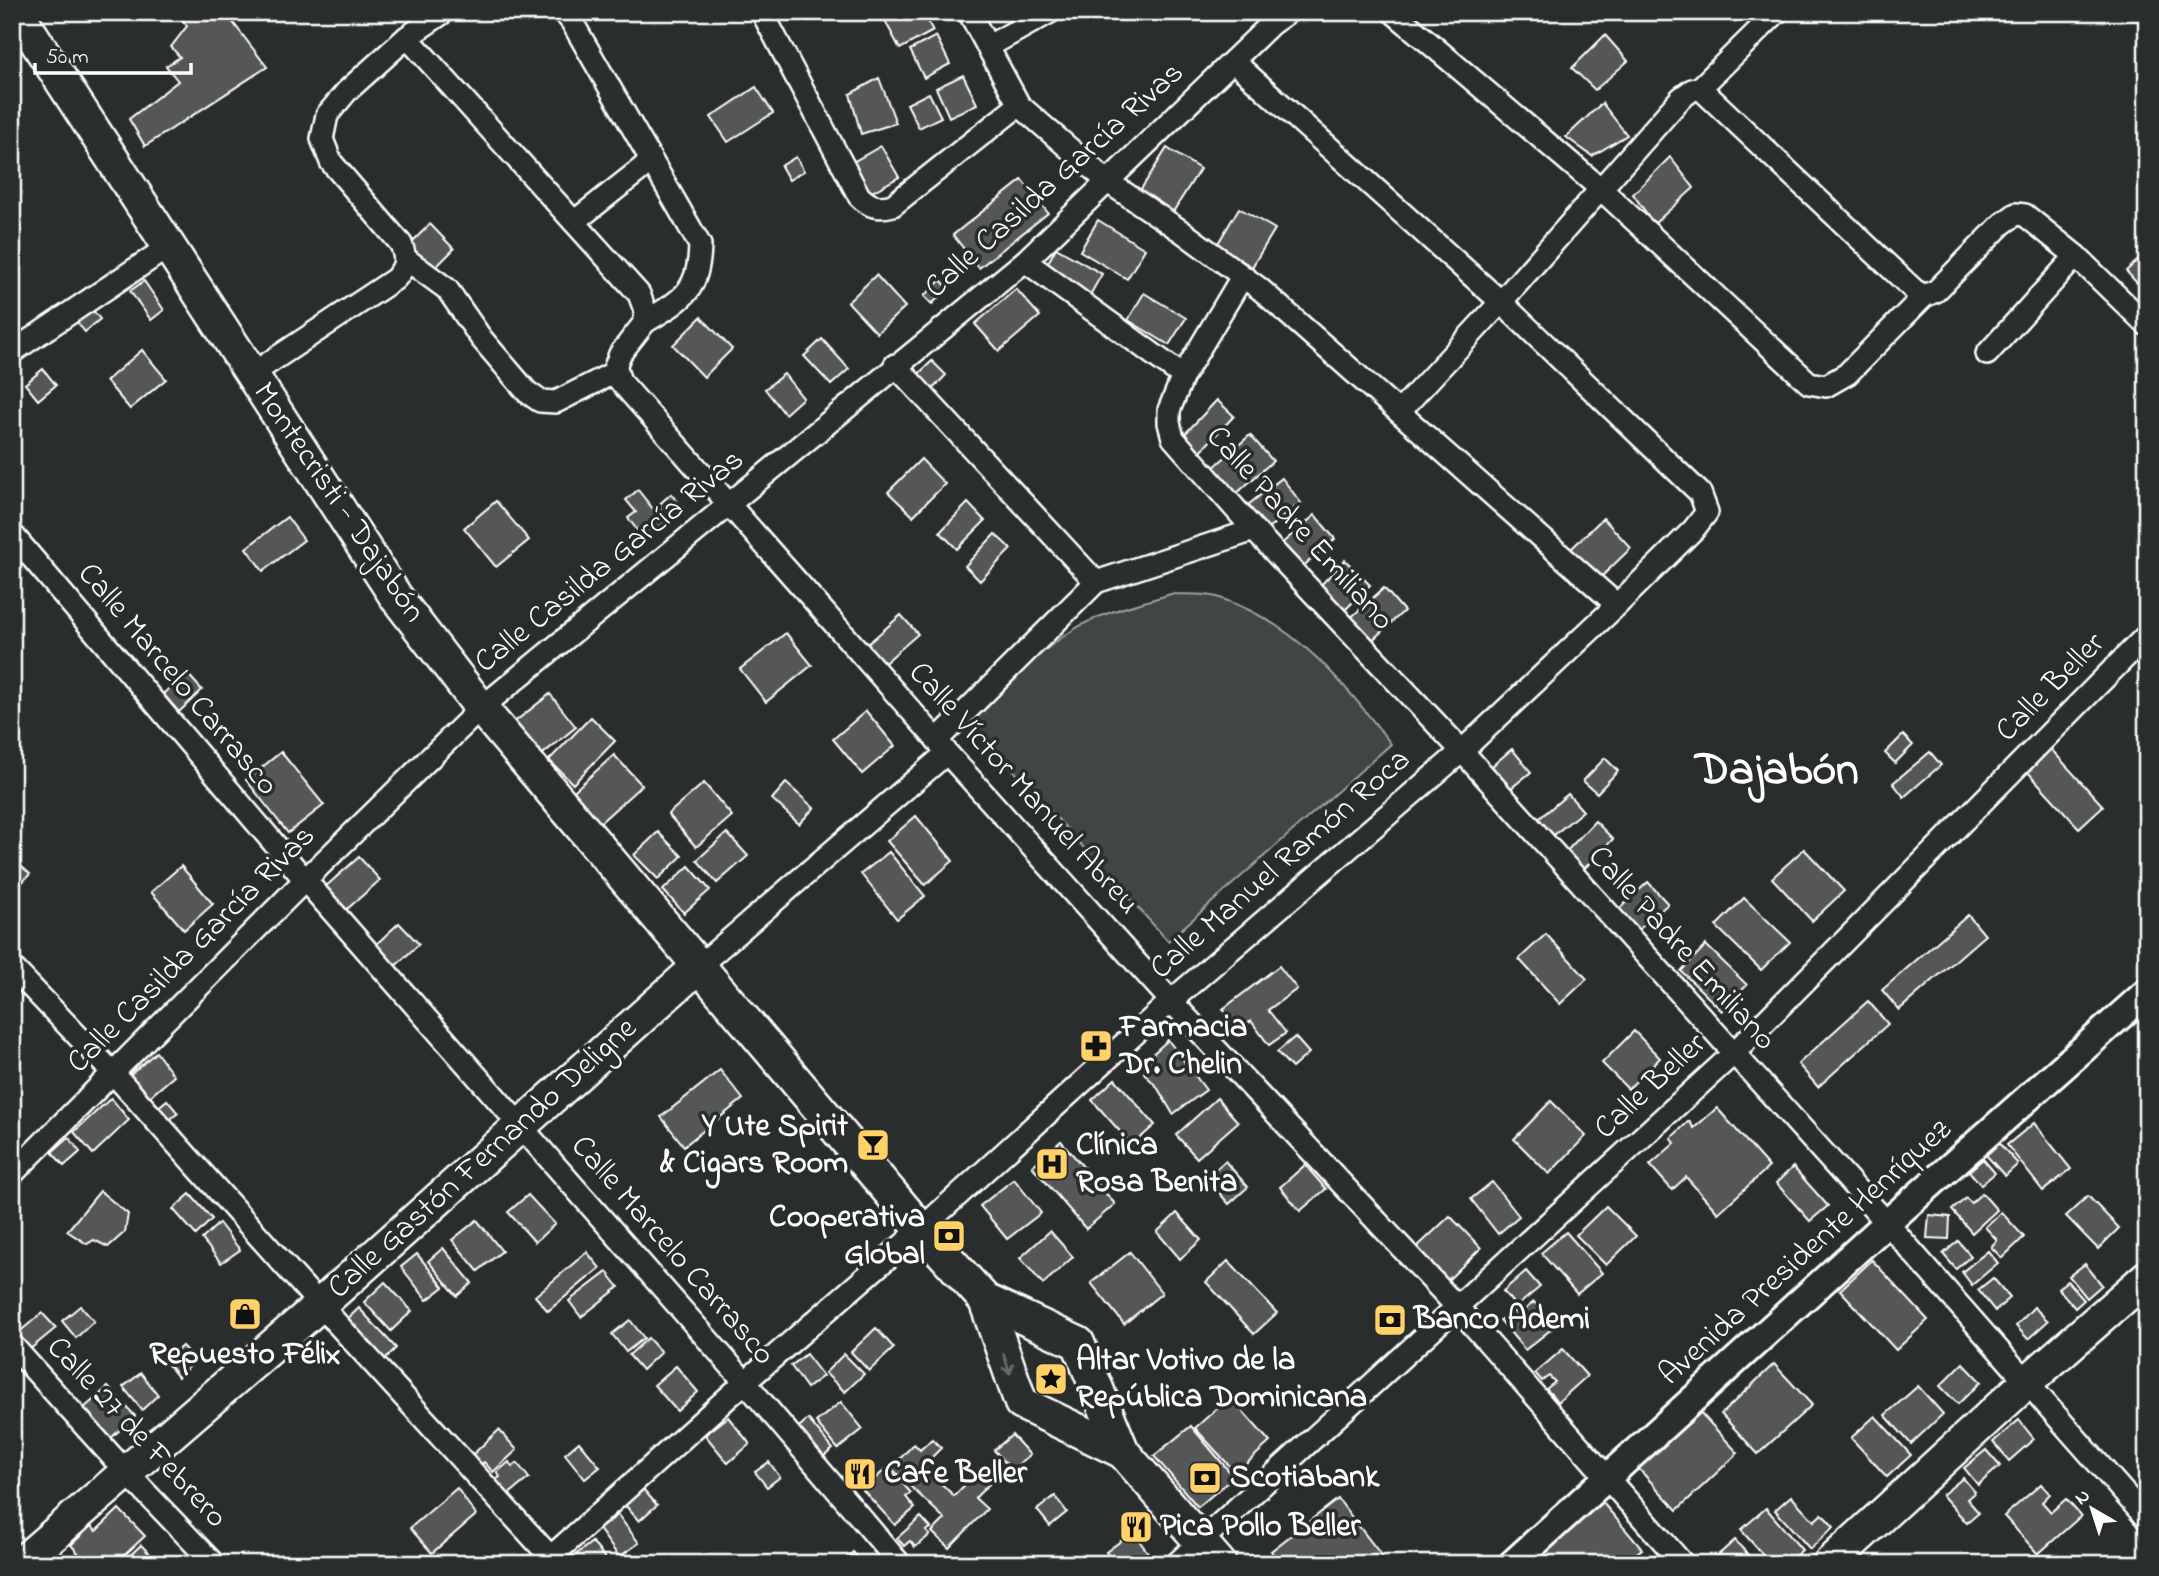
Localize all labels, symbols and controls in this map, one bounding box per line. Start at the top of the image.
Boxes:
scale bar [35,32,191,76]
text: 50 m [46,43,89,73]
street label: Calle Casilda García Rivas [915,51,1195,311]
street label: Montecristi - Dajabón [240,373,436,633]
street label: Calle Padre Emiliano [1194,416,1404,642]
street label: Calle Casilda García Rivas [465,438,755,686]
street label: Calle Marcelo Carrasco [65,553,289,807]
street label: Calle Beller [1985,622,2117,754]
street label: Calle Víctor Manuel Abreu [896,652,1150,926]
street label: Calle Manuel Ramón Roca [1140,738,1422,992]
district label: Dajabón [1693,738,1859,805]
street label: Calle Casilda García Rivas [57,815,327,1085]
street label: Calle Padre Emiliano [1576,836,1786,1062]
place label: Farmacia Dr. Chelin [1118,1005,1247,1089]
street label: Calle Gastón Fernando Deligne [318,1006,649,1311]
street label: Calle Beller [1584,1022,1718,1152]
pharmacy icon: Farmacia Dr. Chelin [1077,1027,1115,1065]
place label: Y Ute Spirit & Cigars Room [659,1104,848,1189]
street label: Avenida Presidente Henríquez [1649,1108,1963,1398]
place label: Clínica Rosa Benita [1076,1123,1237,1207]
street label: Calle Marcelo Carrasco [558,1125,786,1377]
bar icon: Y Ute Spirit & Cigars Room [854,1126,892,1164]
hospital icon: Clínica Rosa Benita [1033,1145,1071,1183]
place label: Cooperativa Global [769,1195,925,1279]
bank icon: Cooperativa Global [930,1217,968,1255]
shop icon: Repuesto Félix [226,1295,264,1333]
place label: Banco Ademi [1412,1297,1590,1344]
bank icon: Banco Ademi [1371,1301,1409,1339]
street label: Calle 27 de Febrero [34,1326,238,1540]
place label: Repuesto Félix [149,1332,341,1379]
place label: Altar Votivo de la República Dominicana [1076,1338,1367,1422]
one-way arrow [1002,1353,1014,1375]
place icon: Altar Votivo de la República Dominicana [1032,1360,1070,1398]
place label: Cafe Beller [884,1451,1028,1498]
restaurant icon: Cafe Beller [841,1455,879,1493]
place label: Scotiabank [1230,1455,1380,1502]
bank icon: Scotiabank [1186,1459,1224,1497]
north arrow [2058,1474,2128,1544]
text: N [2069,1483,2096,1512]
place label: Pica Pollo Beller [1160,1504,1361,1551]
restaurant icon: Pica Pollo Beller [1117,1508,1155,1546]

